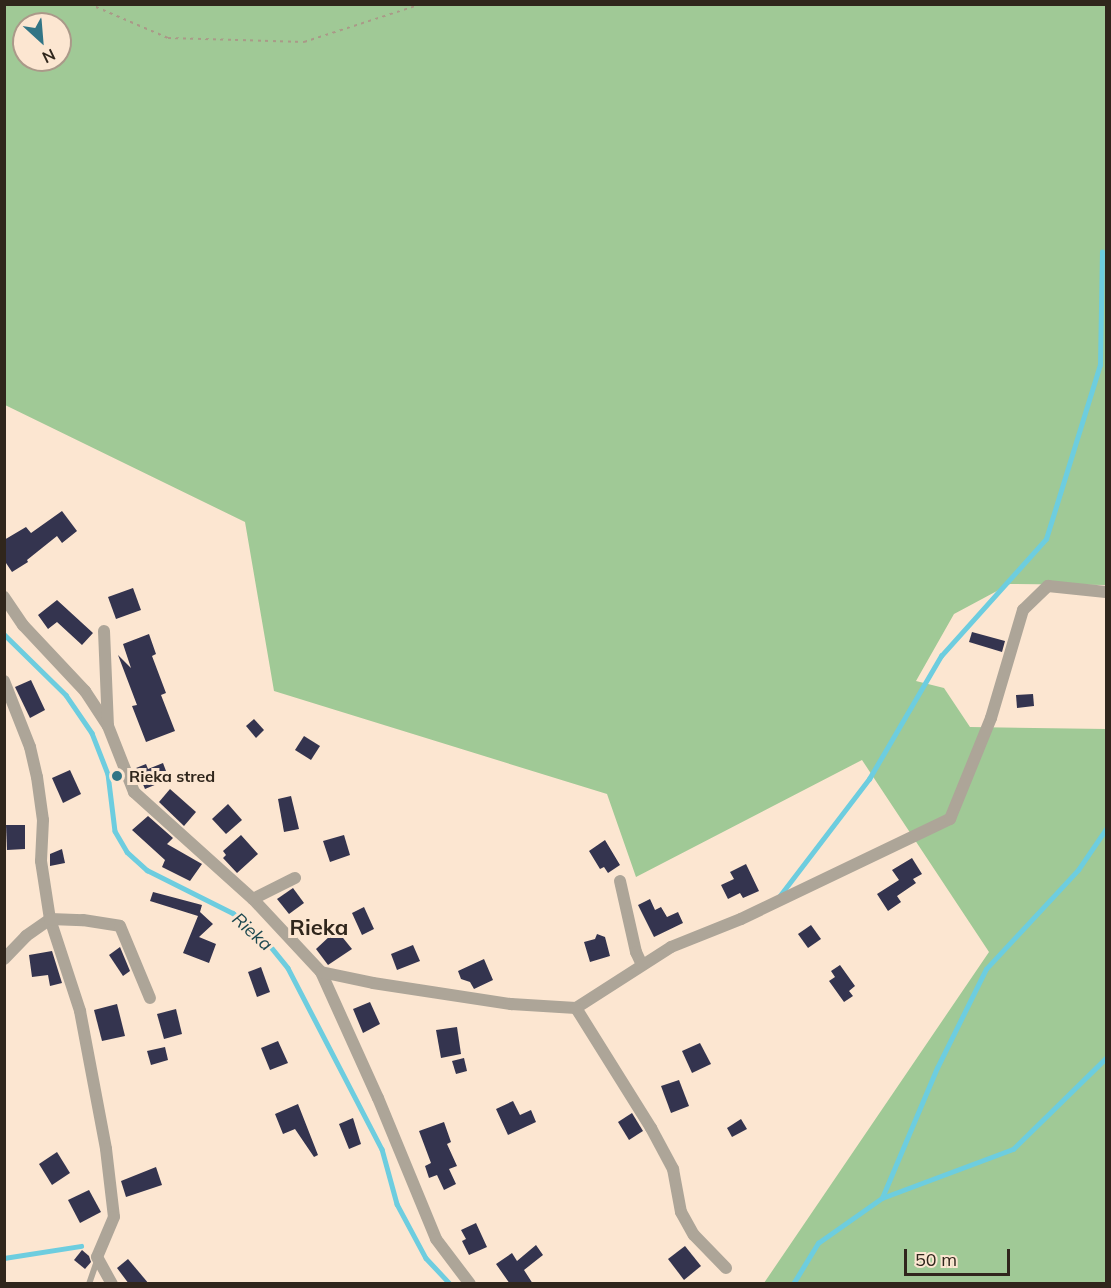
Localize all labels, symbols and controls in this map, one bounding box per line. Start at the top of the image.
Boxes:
north arrow [12,12,72,72]
text: N [39,45,59,68]
place label: Rieka stred [129,766,215,786]
marker: Rieka stred [110,769,124,783]
water label: Rieka [227,908,277,956]
district label: Rieka [290,915,348,941]
scale bar [907,1237,1014,1275]
text: 50 m [915,1248,957,1271]

